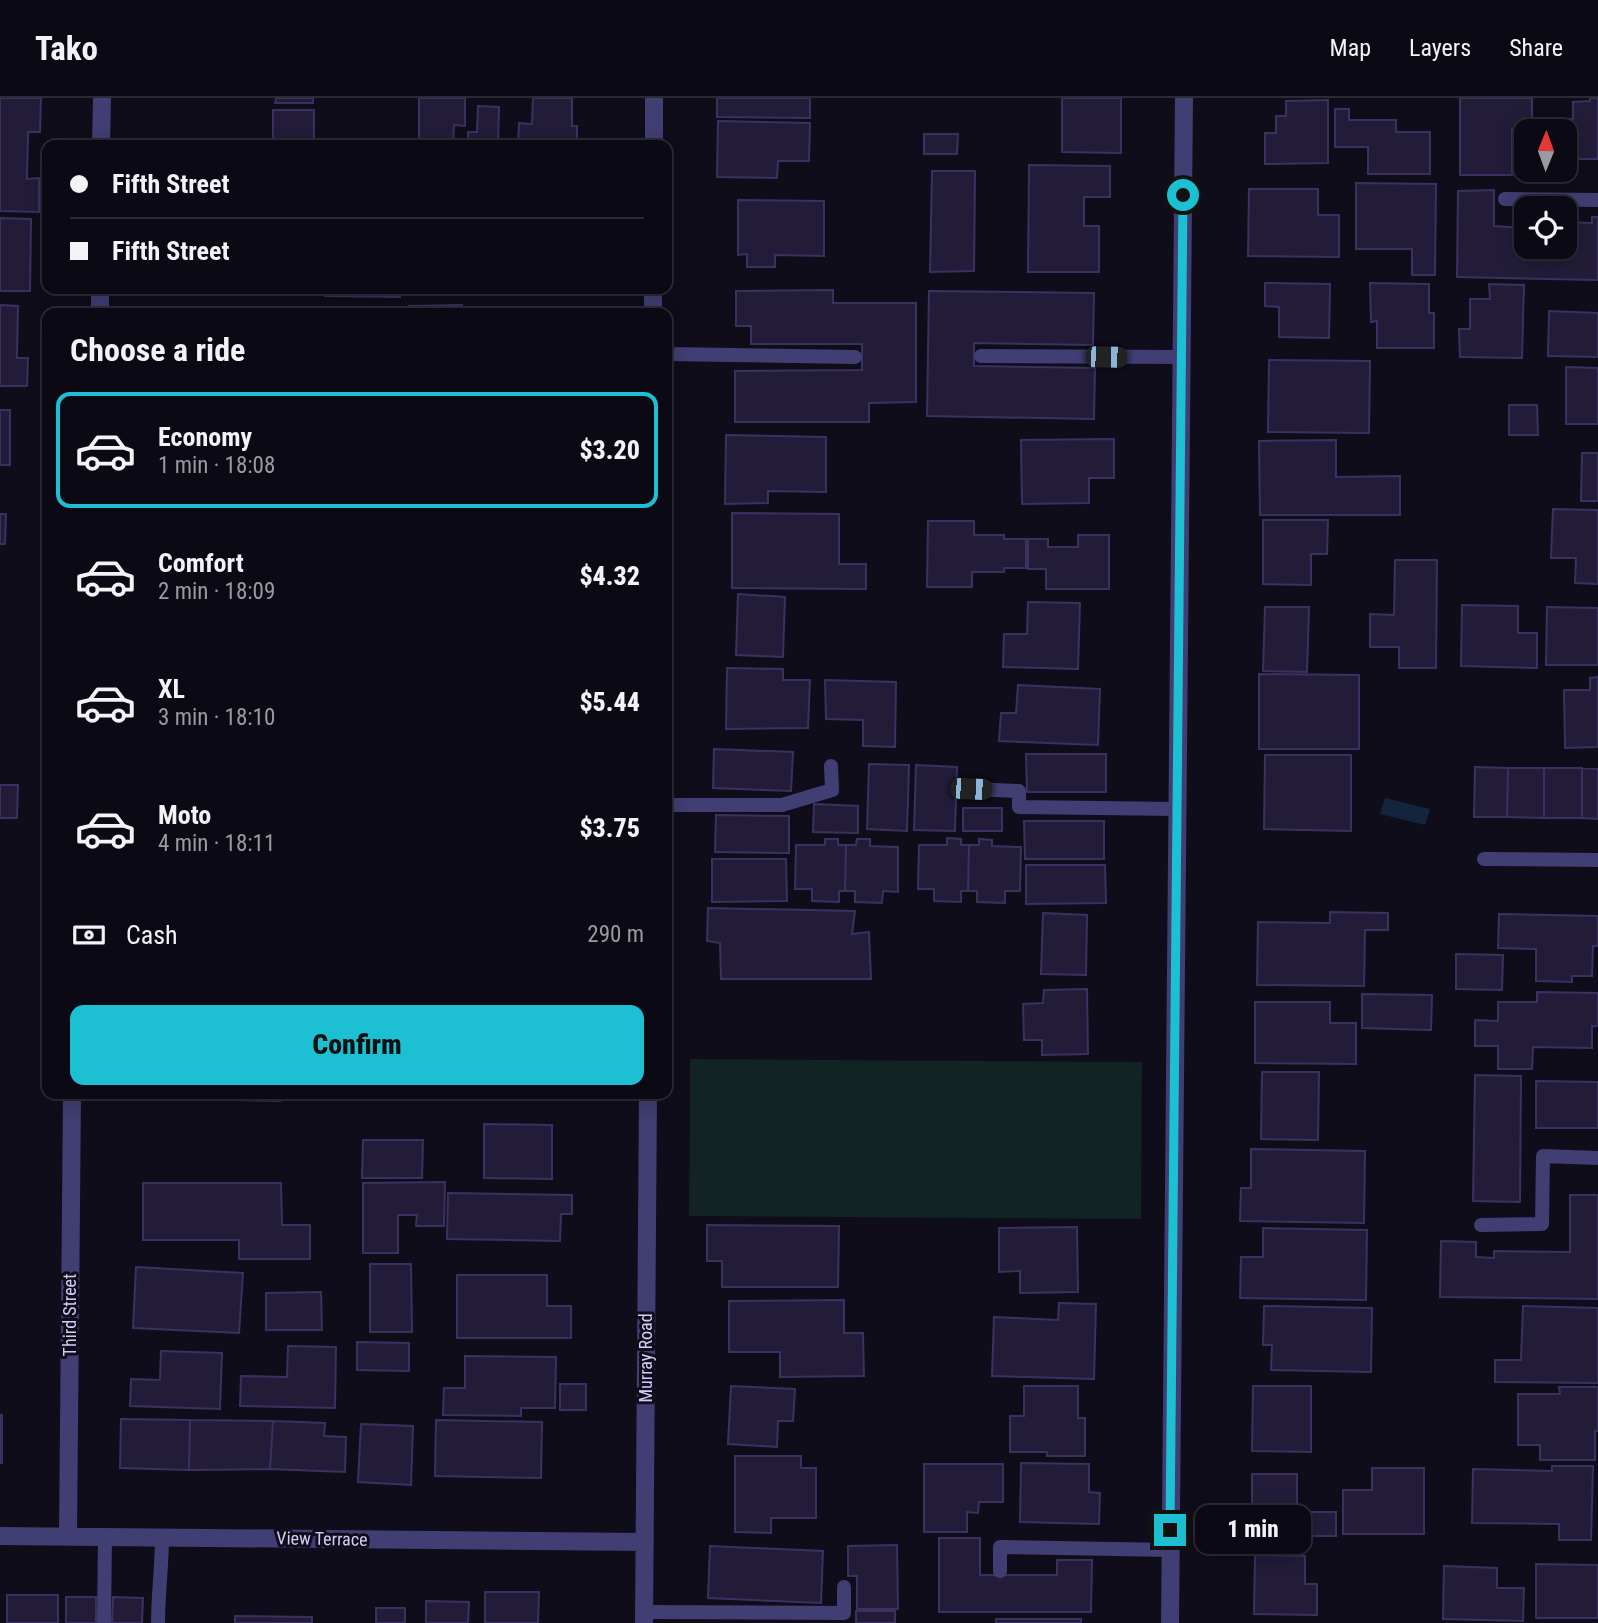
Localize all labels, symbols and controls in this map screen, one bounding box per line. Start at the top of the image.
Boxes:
text: Tako [35,29,98,68]
text: Map [1330,34,1371,62]
text: Layers [1409,34,1471,62]
text: Share [1509,34,1563,62]
north arrow [1514,119,1577,182]
map controls [1514,119,1577,259]
text: Fifth Street [112,169,229,199]
route start [1167,179,1199,211]
button: locate [1514,196,1577,259]
text: Fifth Street [112,236,229,266]
text: Choose a ride [70,331,245,369]
car [1085,346,1128,368]
icon: car [74,419,137,482]
text: Economy [158,422,252,452]
text: $3.20 [579,435,640,465]
text: 1 min · 18:08 [158,452,275,479]
icon: car [74,545,137,608]
text: Comfort [158,548,244,578]
text: $4.32 [579,561,640,591]
text: 2 min · 18:09 [158,578,275,605]
icon: car [74,671,137,734]
text: XL [158,674,185,704]
text: $5.44 [579,687,640,717]
text: 3 min · 18:10 [158,704,275,731]
car [950,778,993,800]
icon: car [74,797,137,860]
text: Moto [158,800,211,830]
text: $3.75 [579,813,640,843]
text: 4 min · 18:11 [158,830,275,857]
icon: cash [70,916,108,954]
text: Cash [126,920,178,950]
text: 290 m [587,921,644,948]
button: Confirm [70,1005,644,1085]
street label: Third Street [59,1274,80,1356]
street label: Murray Road [635,1313,656,1403]
callout: 1 min [1194,1506,1310,1554]
route end [1154,1514,1186,1546]
text: 1 min [1227,1516,1279,1543]
street label: View Terrace [276,1527,368,1550]

